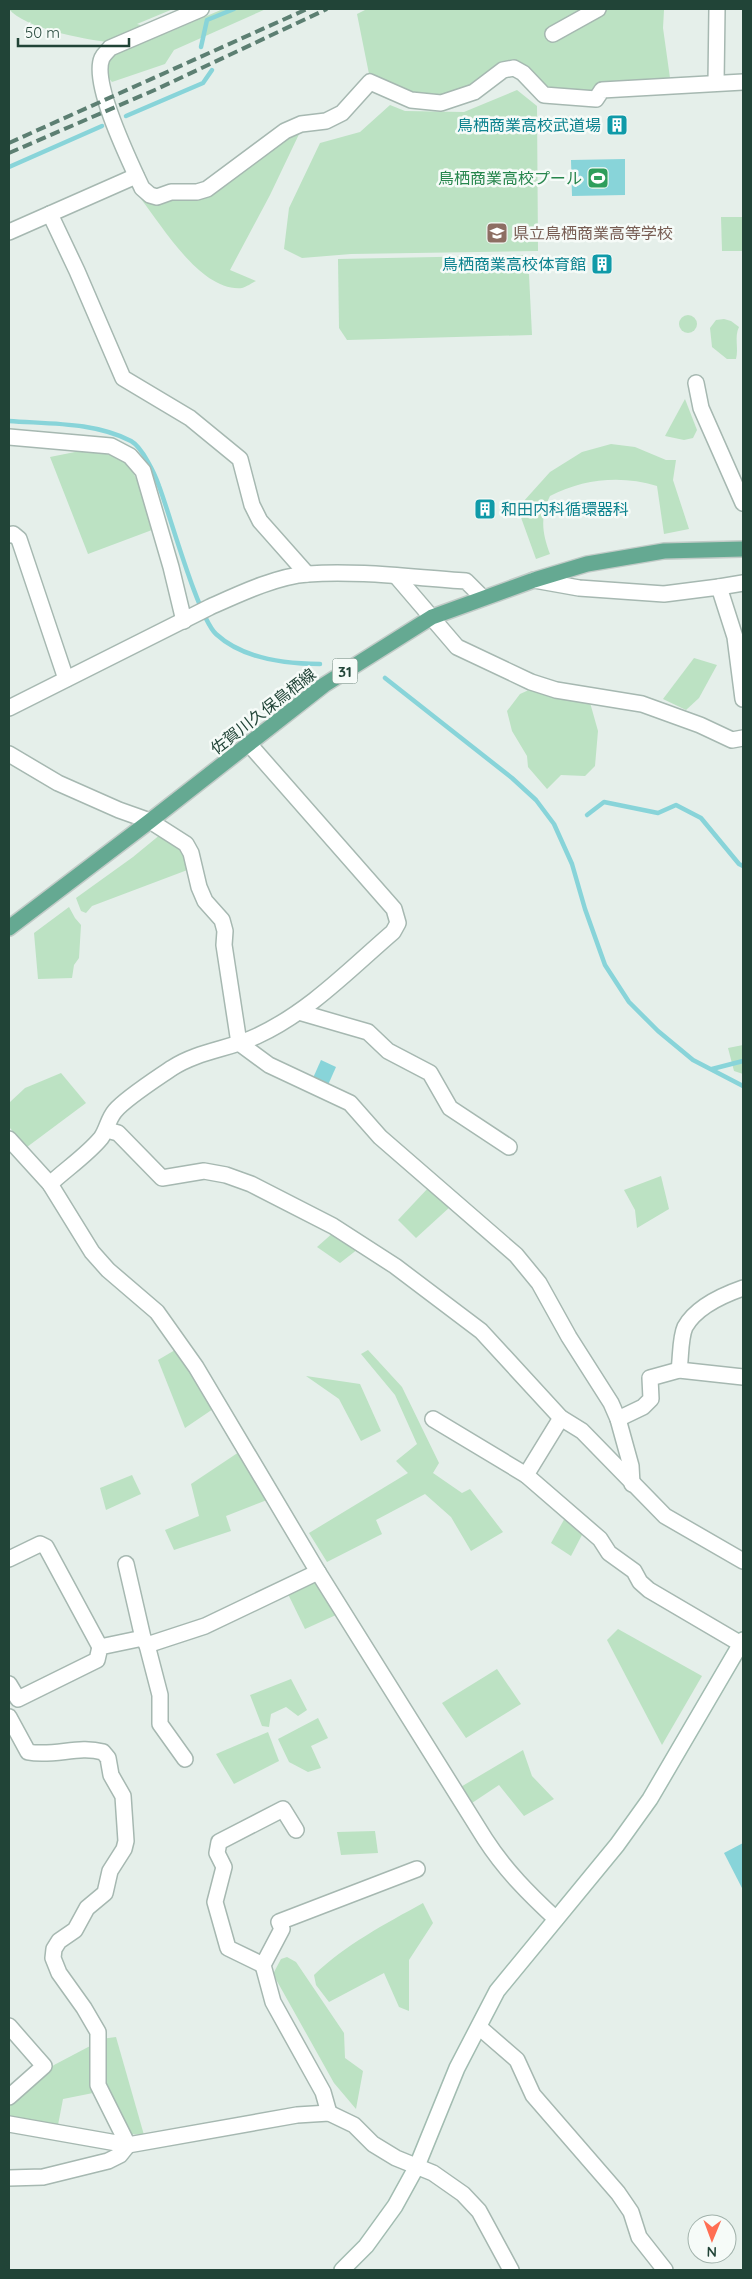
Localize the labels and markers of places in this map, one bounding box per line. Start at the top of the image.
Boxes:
building icon: 鳥栖商業高校武道場 [605,113,629,137]
place label: 鳥栖商業高校武道場 [457,115,601,135]
sports icon: 鳥栖商業高校プール [586,166,610,190]
place label: 鳥栖商業高校プール [438,168,582,188]
school or university icon: 県立鳥栖商業高等学校 [485,221,509,245]
place label: 県立鳥栖商業高等学校 [513,223,673,243]
building icon: 鳥栖商業高校体育館 [590,252,614,276]
place label: 鳥栖商業高校体育館 [442,254,586,274]
building icon: 和田内科循環器科 [473,497,497,521]
place label: 和田内科循環器科 [501,499,629,519]

